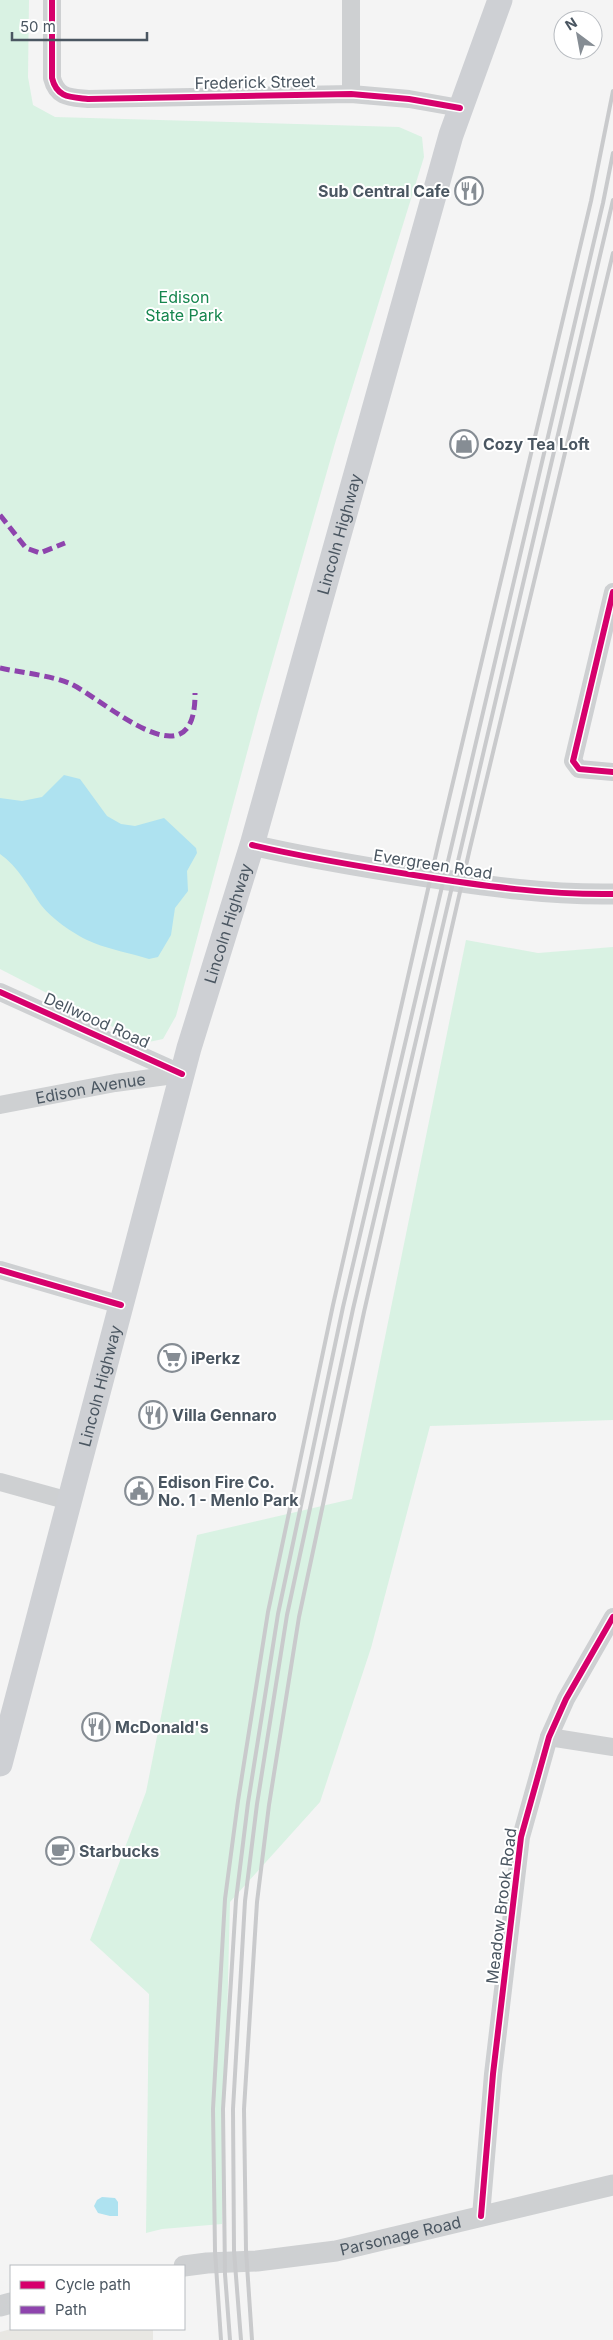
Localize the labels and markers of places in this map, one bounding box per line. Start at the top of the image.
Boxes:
restaurant icon: Sub Central Cafe [454,176,484,206]
place label: Sub Central Cafe [318,181,450,201]
shop icon: Cozy Tea Loft [449,429,479,459]
place label: Cozy Tea Loft [483,434,590,454]
supermarket icon: iPerkz [157,1343,187,1373]
place label: iPerkz [191,1348,240,1368]
restaurant icon: Villa Gennaro [138,1400,168,1430]
place label: Villa Gennaro [172,1405,277,1425]
place label: Edison Fire Co. No. 1 - Menlo Park [158,1472,299,1510]
public building icon: Edison Fire Co. No. 1 - Menlo Park [124,1476,154,1506]
restaurant icon: McDonald's [81,1712,111,1742]
place label: McDonald's [115,1717,209,1737]
cafe icon: Starbucks [45,1836,75,1866]
place label: Starbucks [79,1841,159,1861]

